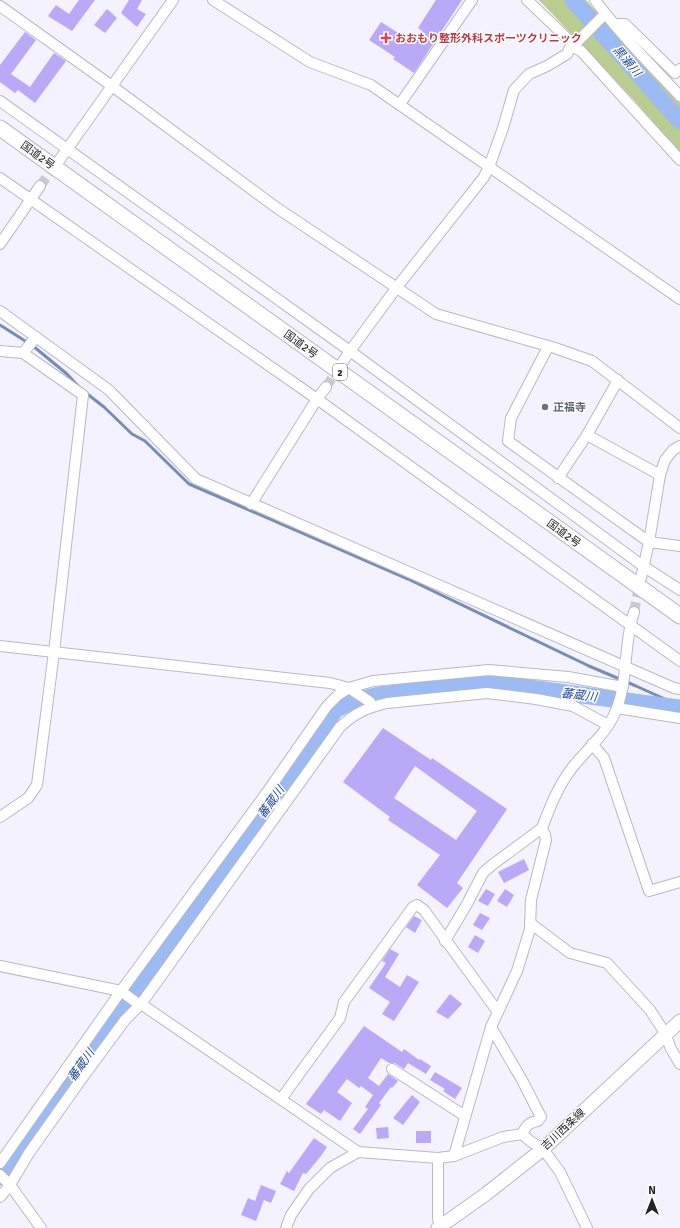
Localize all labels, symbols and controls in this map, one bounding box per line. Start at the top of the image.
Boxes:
marker: おおもり整形外科スポーツクリニック [380,32,392,44]
place label: おおもり整形外科スポーツクリニック [395,32,582,45]
water label: 黒瀬川 [609,43,645,81]
street label: 国道2号 [18,139,57,172]
street label: 国道2号 [281,328,320,361]
road number: 2 [333,364,347,380]
place label: 正福寺 [553,401,586,414]
marker: 正福寺 [540,402,550,412]
street label: 国道2号 [544,517,583,550]
water label: 蕃蔵川 [560,686,600,705]
water label: 蕃蔵川 [255,782,289,821]
water label: 蕃蔵川 [65,1045,99,1084]
street label: 吉川西条線 [539,1106,588,1153]
north arrow [632,1180,672,1220]
text: N [648,1184,656,1197]

